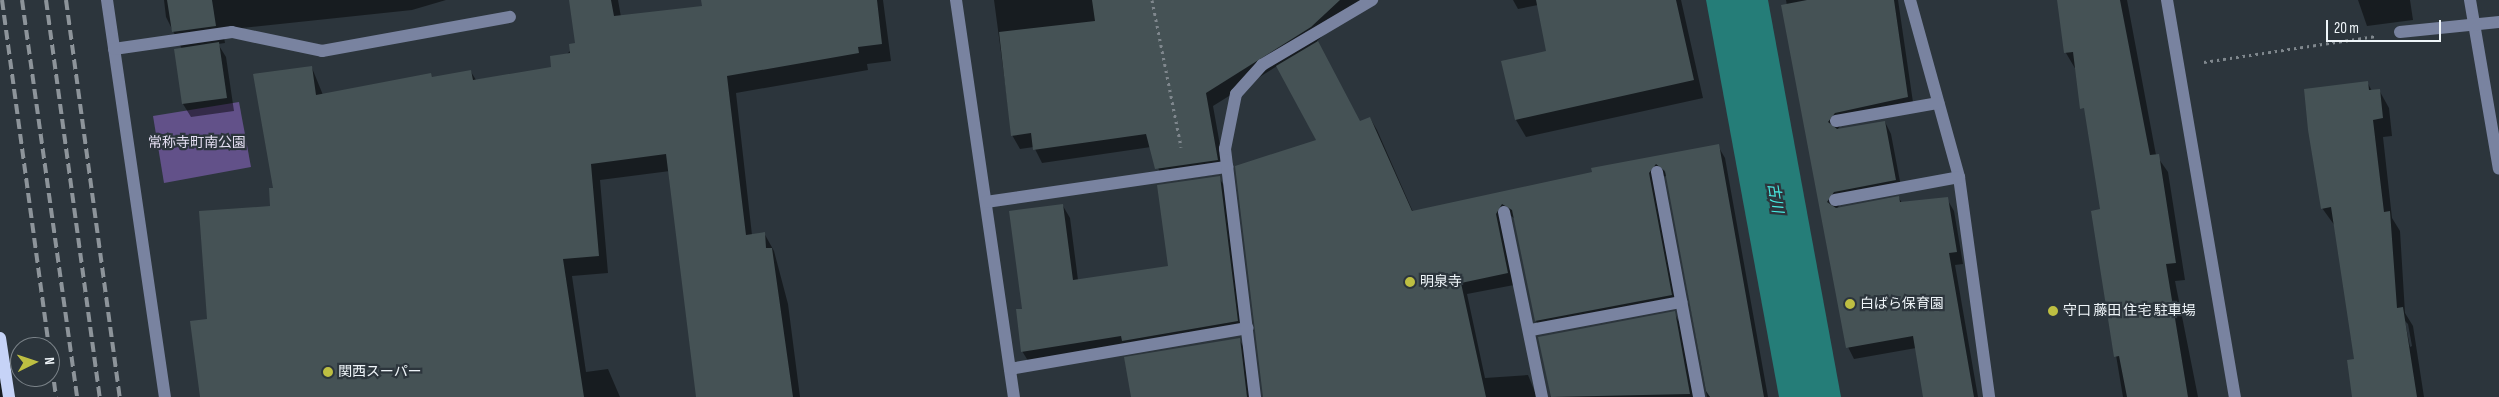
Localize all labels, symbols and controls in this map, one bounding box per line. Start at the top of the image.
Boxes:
scale bar [2329,10,2444,42]
text: 20 m [2334,19,2359,38]
park label: 常称寺町南公園 [148,135,246,151]
water label: 古川 [1764,182,1786,214]
place label: 明泉寺 [1420,274,1462,290]
marker: 明泉寺 [1404,276,1416,288]
place label: 白ばら保育園 [1860,296,1944,312]
marker: 白ばら保育園 [1844,298,1856,310]
place label: 守口 藤田 住宅 駐車場 [2063,303,2196,319]
marker: 守口 藤田 住宅 駐車場 [2047,305,2059,317]
north arrow [10,337,60,387]
text: N [41,357,58,365]
place label: 関西スーパー [338,364,422,380]
marker: 関西スーパー [322,366,334,378]

